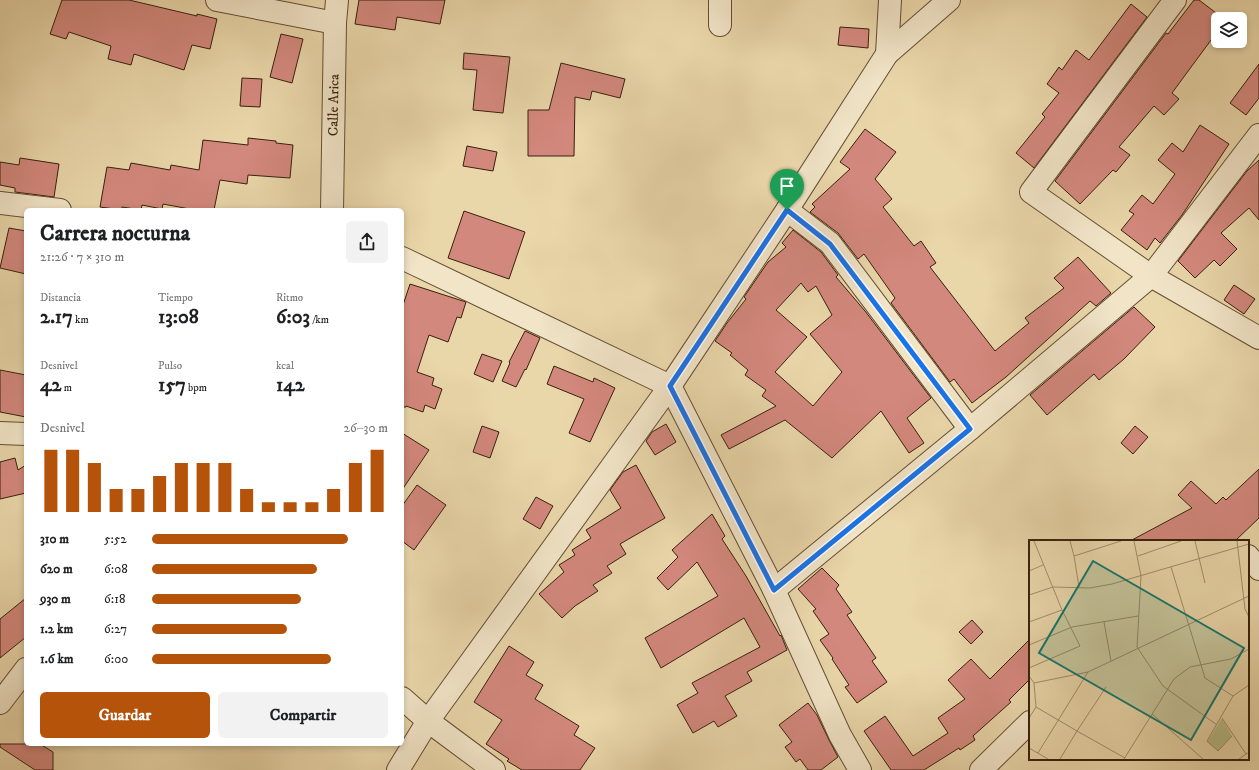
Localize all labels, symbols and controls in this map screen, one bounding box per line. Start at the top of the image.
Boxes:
map controls [1211,12,1247,48]
button: layers [1211,12,1247,48]
street label: Calle Arica [324,74,344,136]
pin [770,169,804,210]
icon: arrive [776,175,798,197]
text: Carrera nocturna [40,220,190,247]
button: share [346,221,388,263]
text: 21:26 · 7 × 310 m [40,249,124,265]
text: Distancia [40,291,81,305]
text: Tiempo [158,291,193,305]
text: Ritmo [276,291,303,305]
text: 2.17 [40,305,73,330]
text: 13:08 [158,305,199,330]
text: 6:03 [276,305,310,330]
text: km [73,313,89,327]
text: /km [310,313,329,327]
text: Desnivel [40,359,78,373]
text: Pulso [158,359,182,373]
text: kcal [276,359,294,373]
text: 42 [40,373,61,398]
text: 157 [158,373,186,398]
text: 142 [276,373,305,398]
text: m [61,381,72,395]
text: bpm [186,381,207,395]
text: Desnivel [40,420,85,436]
text: 26–30 m [344,420,388,436]
text: 310 m [40,531,69,547]
text: 5:52 [104,531,127,547]
inset map [1029,540,1249,760]
text: 620 m [40,561,73,577]
text: 6:08 [104,561,128,577]
text: 930 m [40,591,71,607]
text: 6:18 [104,591,125,607]
text: 1.2 km [40,621,73,637]
text: 6:27 [104,621,127,637]
text: 1.6 km [40,651,74,667]
text: 6:00 [104,651,128,667]
button: Guardar [40,692,210,738]
button: Compartir [218,692,388,738]

